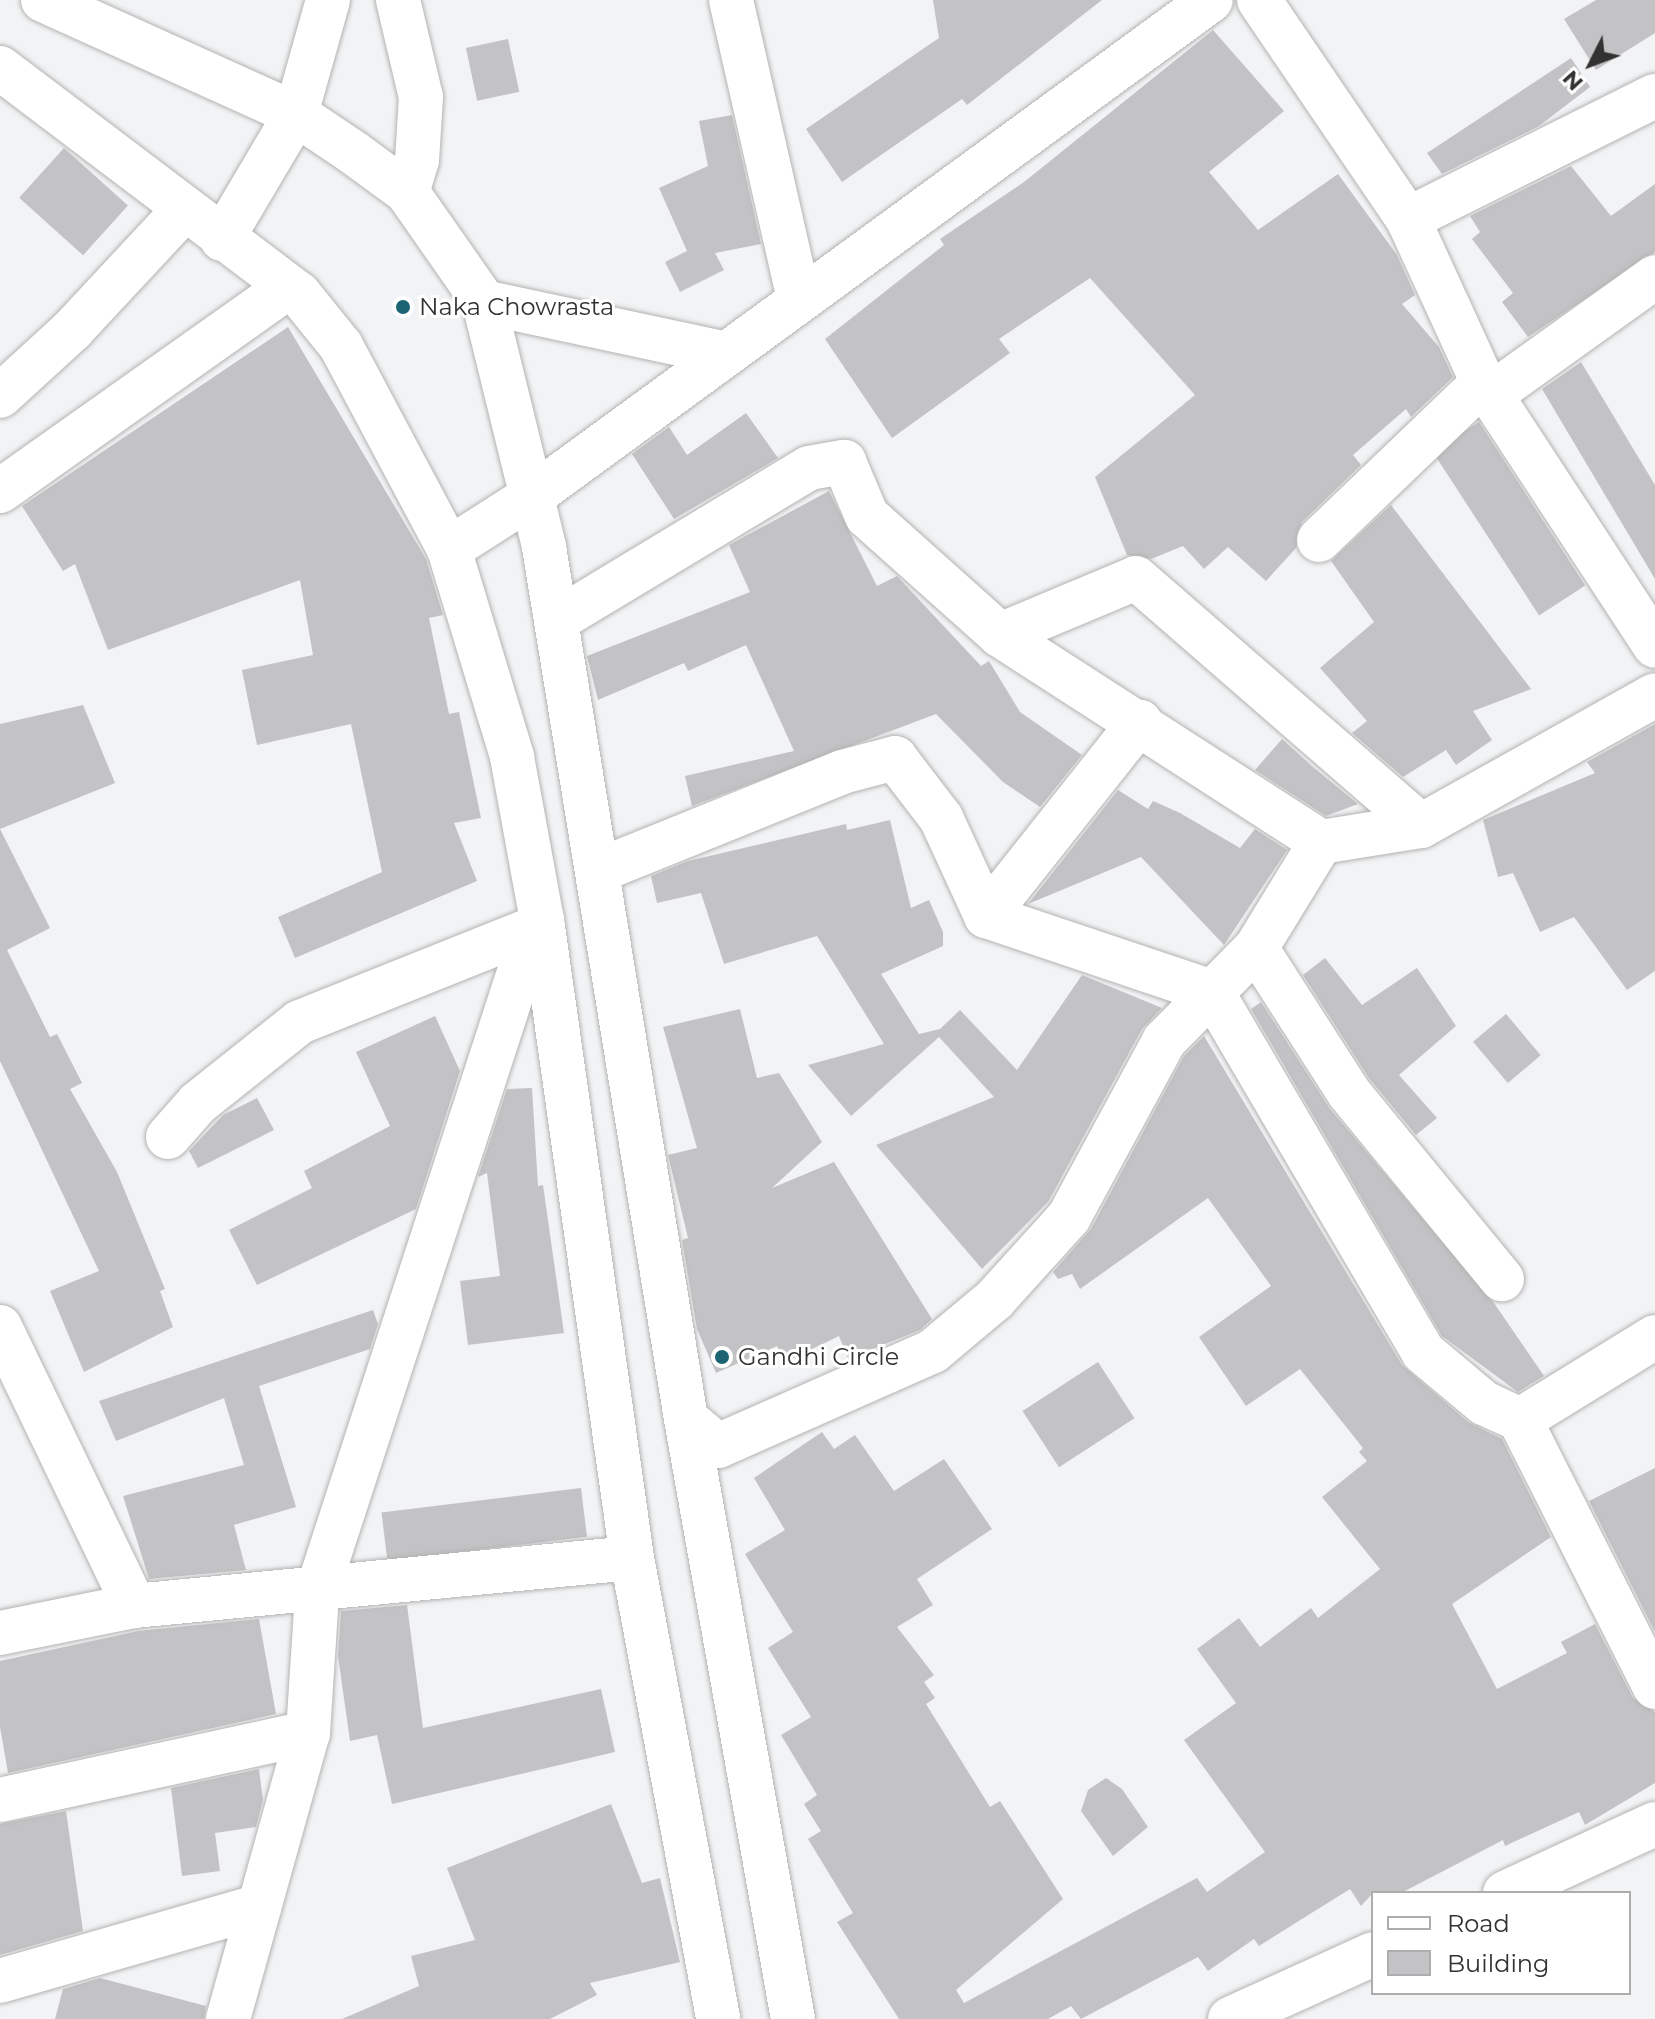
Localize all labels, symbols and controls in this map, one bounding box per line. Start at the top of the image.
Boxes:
north arrow [1551,24,1631,104]
text: N [1557,65,1589,96]
place label: Naka Chowrasta [419,293,614,321]
marker: Naka Chowrasta [394,298,412,316]
place label: Gandhi Circle [738,1343,899,1371]
marker: Gandhi Circle [713,1348,731,1366]
legend [1371,1891,1631,1995]
text: Road [1447,1909,1510,1938]
text: Building [1447,1949,1550,1978]

